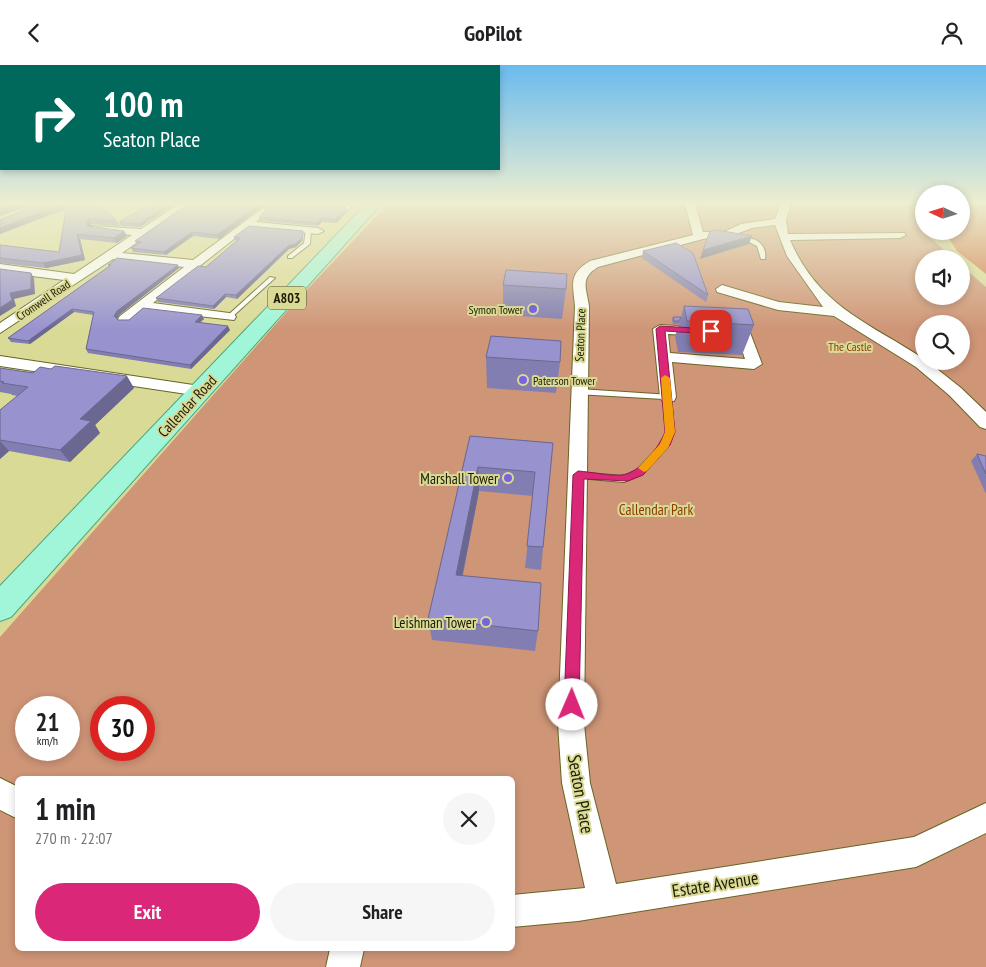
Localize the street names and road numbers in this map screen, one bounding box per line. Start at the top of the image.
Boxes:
street label: Cromwell Road [13,276,73,324]
road number: A803 [268,287,306,309]
street label: Seaton Place [572,308,588,362]
street label: Callendar Road [154,371,220,441]
street label: Seaton Place [563,753,599,835]
street label: Estate Avenue [670,866,760,902]

